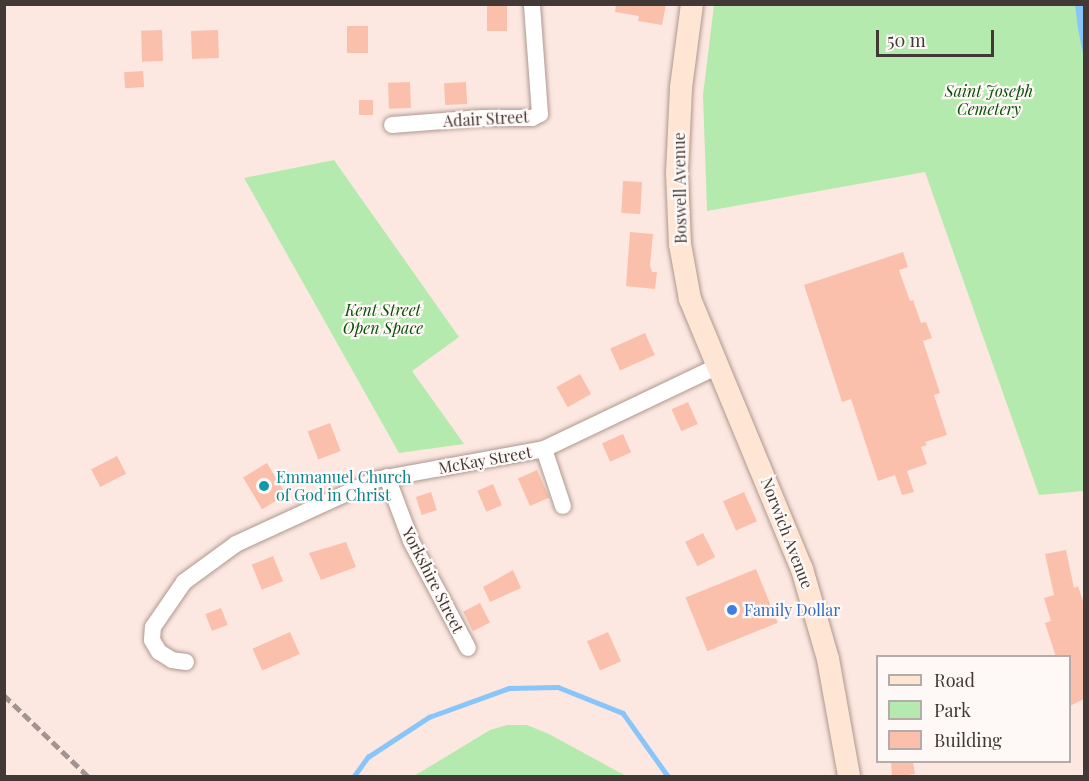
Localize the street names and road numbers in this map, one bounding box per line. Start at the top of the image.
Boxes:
street label: Adair Street [443,107,529,131]
street label: Boswell Avenue [669,132,691,244]
street label: McKay Street [437,442,533,478]
street label: Norwich Avenue [757,475,817,591]
street label: Yorkshire Street [398,524,468,636]

